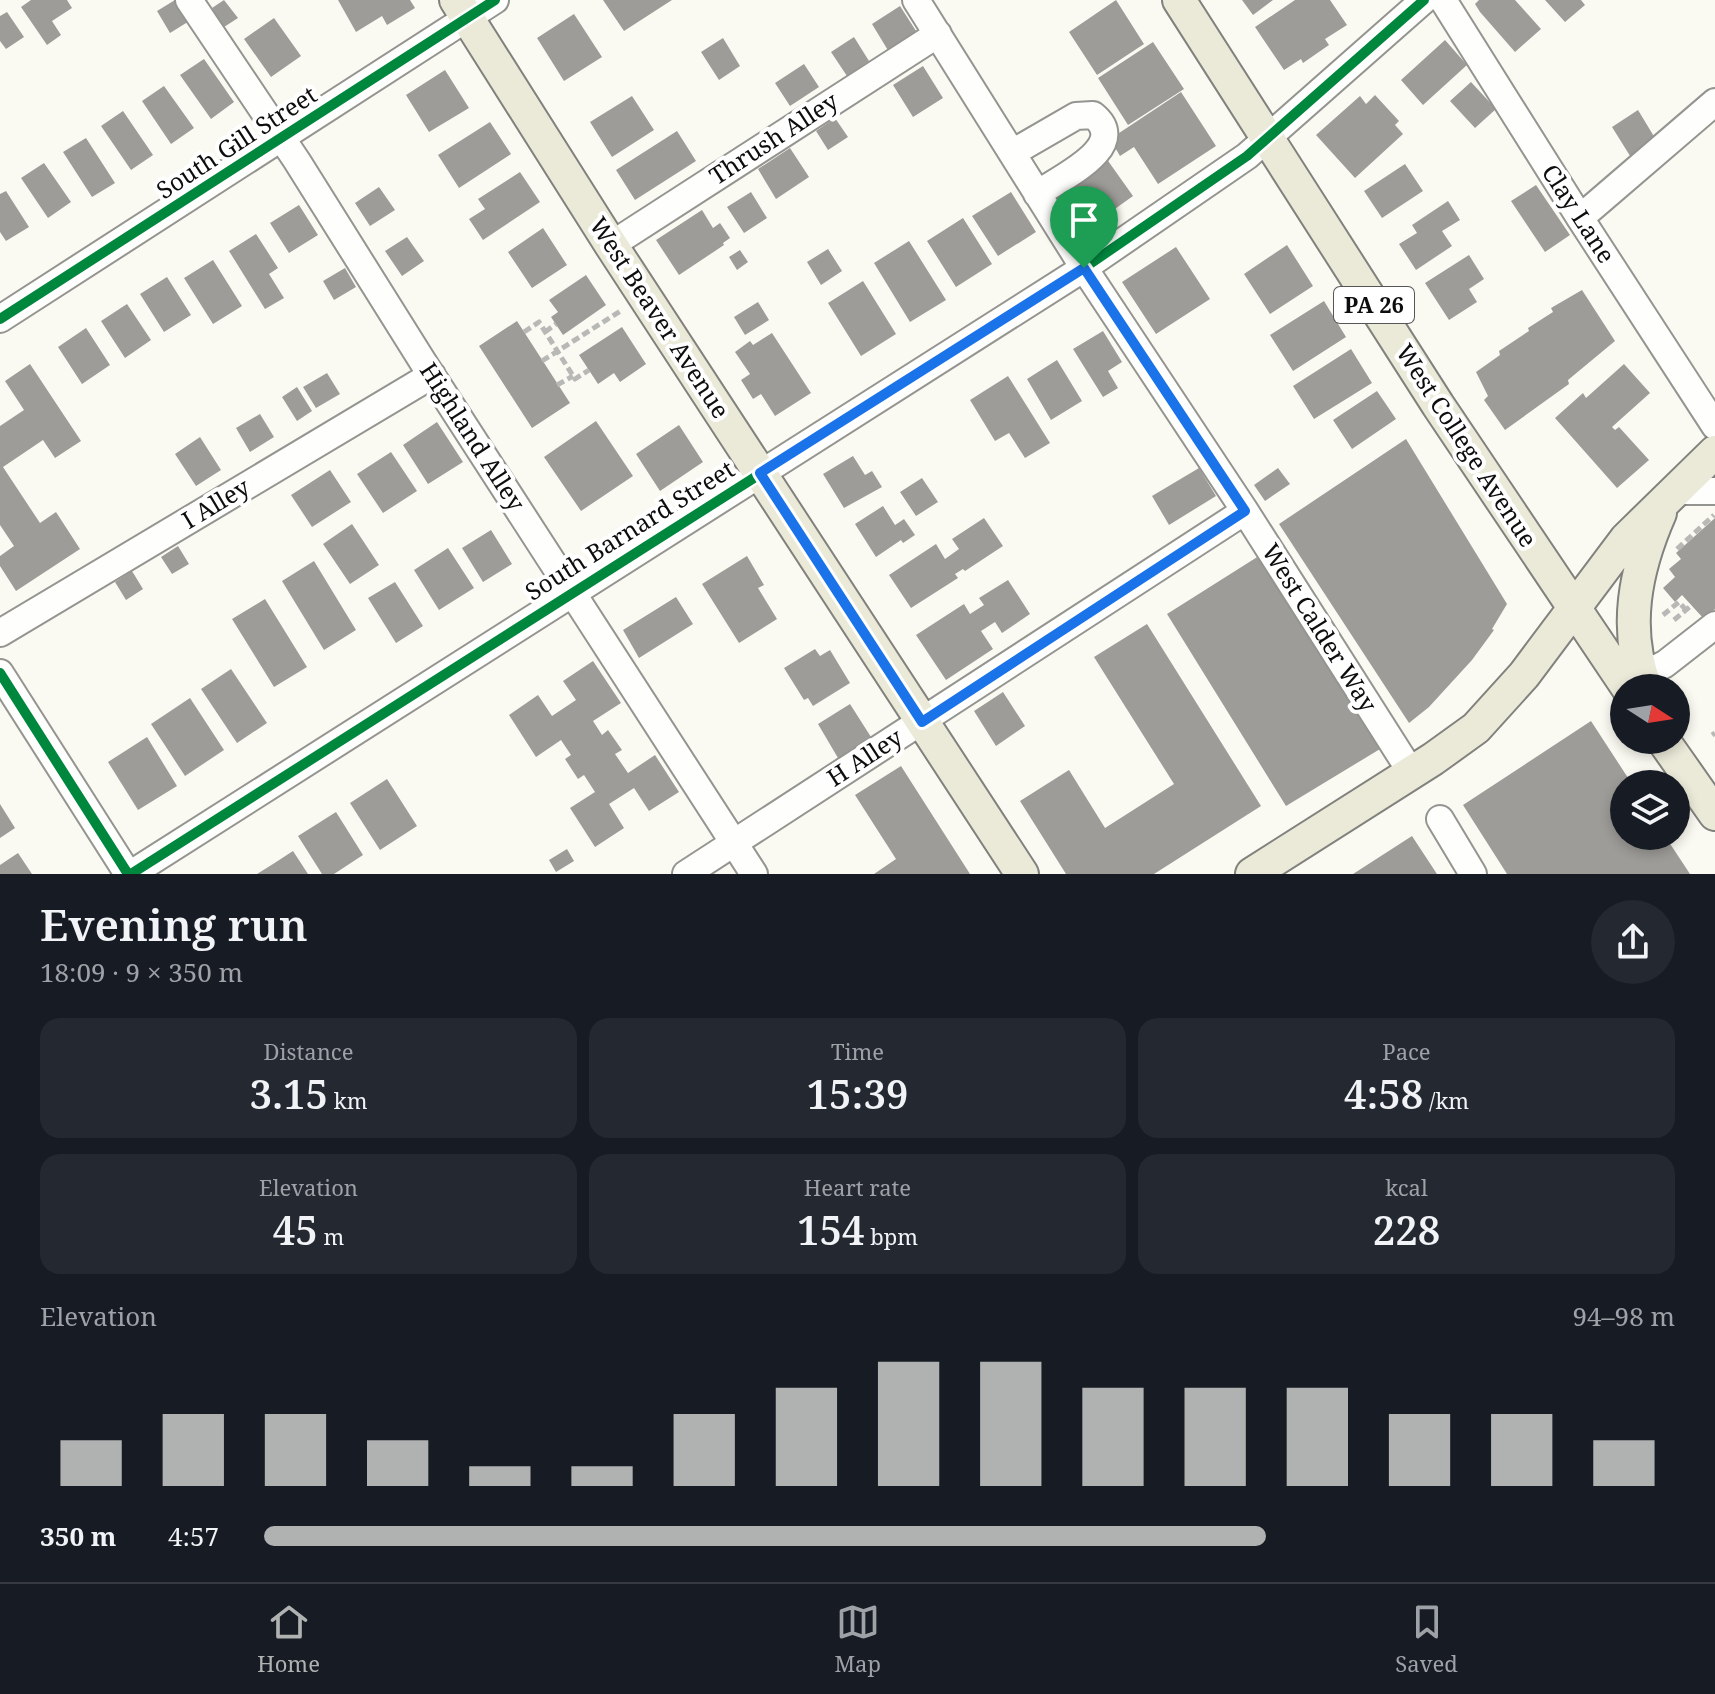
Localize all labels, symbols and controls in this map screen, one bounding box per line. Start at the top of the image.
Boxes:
street label: South Gill Street [150,78,323,206]
street label: Thrush Alley [703,84,844,192]
street label: Clay Lane [1535,157,1624,269]
pin [1050,186,1118,268]
icon: arrive [1062,198,1106,242]
street label: West Beaver Avenue [583,210,738,424]
road number: PA 26 [1334,287,1414,323]
street label: West College Avenue [1389,337,1545,553]
street label: Highland Alley [413,356,534,517]
street label: South Barnard Street [518,452,740,608]
street label: I Alley [175,469,255,536]
street label: West Calder Way [1255,537,1386,718]
north arrow [1610,674,1690,754]
map controls [1610,674,1690,850]
street label: H Alley [820,720,909,793]
button: layers [1610,770,1690,850]
text: Evening run [40,894,308,954]
button: share [1591,900,1675,984]
text: 18:09 · 9 × 350 m [40,954,243,990]
text: Distance [264,1036,353,1066]
text: Time [831,1036,884,1066]
text: Pace [1382,1036,1431,1066]
text: 3.15 [249,1066,328,1121]
text: 15:39 [807,1066,908,1121]
text: 4:58 [1344,1066,1423,1121]
text: km [328,1085,368,1115]
text: /km [1423,1085,1469,1115]
text: Elevation [259,1172,358,1202]
text: Heart rate [804,1172,911,1202]
text: kcal [1385,1172,1428,1202]
text: 45 [273,1202,318,1257]
text: 154 [797,1202,865,1257]
text: 228 [1373,1202,1440,1257]
text: m [318,1221,344,1251]
text: bpm [865,1221,918,1251]
text: Elevation [40,1298,157,1334]
text: 94–98 m [1573,1298,1675,1334]
text: 350 m [40,1518,116,1554]
text: 4:57 [168,1518,219,1554]
tab: Home [257,1600,320,1678]
tab: Map [834,1600,881,1678]
tab: Saved [1395,1600,1458,1678]

